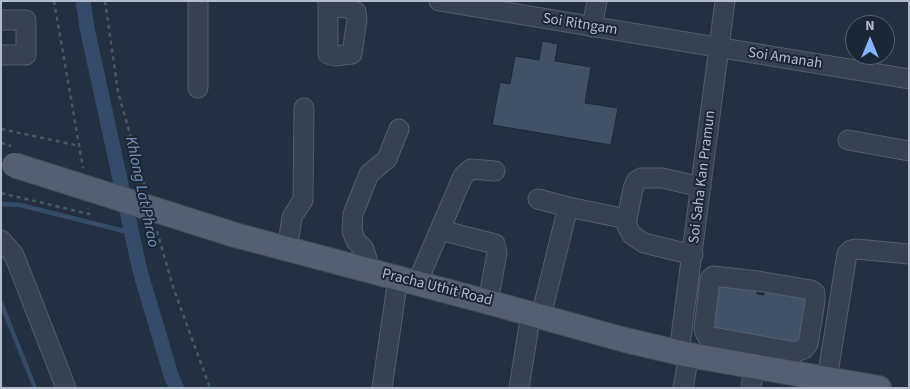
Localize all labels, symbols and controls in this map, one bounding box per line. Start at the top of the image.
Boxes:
street label: Soi Ritngam [541,10,619,40]
north arrow [845,15,895,65]
text: N [865,16,875,36]
street label: Soi Amanah [747,44,823,74]
street label: Soi Saha Kan Pramun [686,109,720,245]
water label: Khlong Lat Phrao [120,135,162,249]
street label: Pracha Uthit Road [380,266,494,310]

